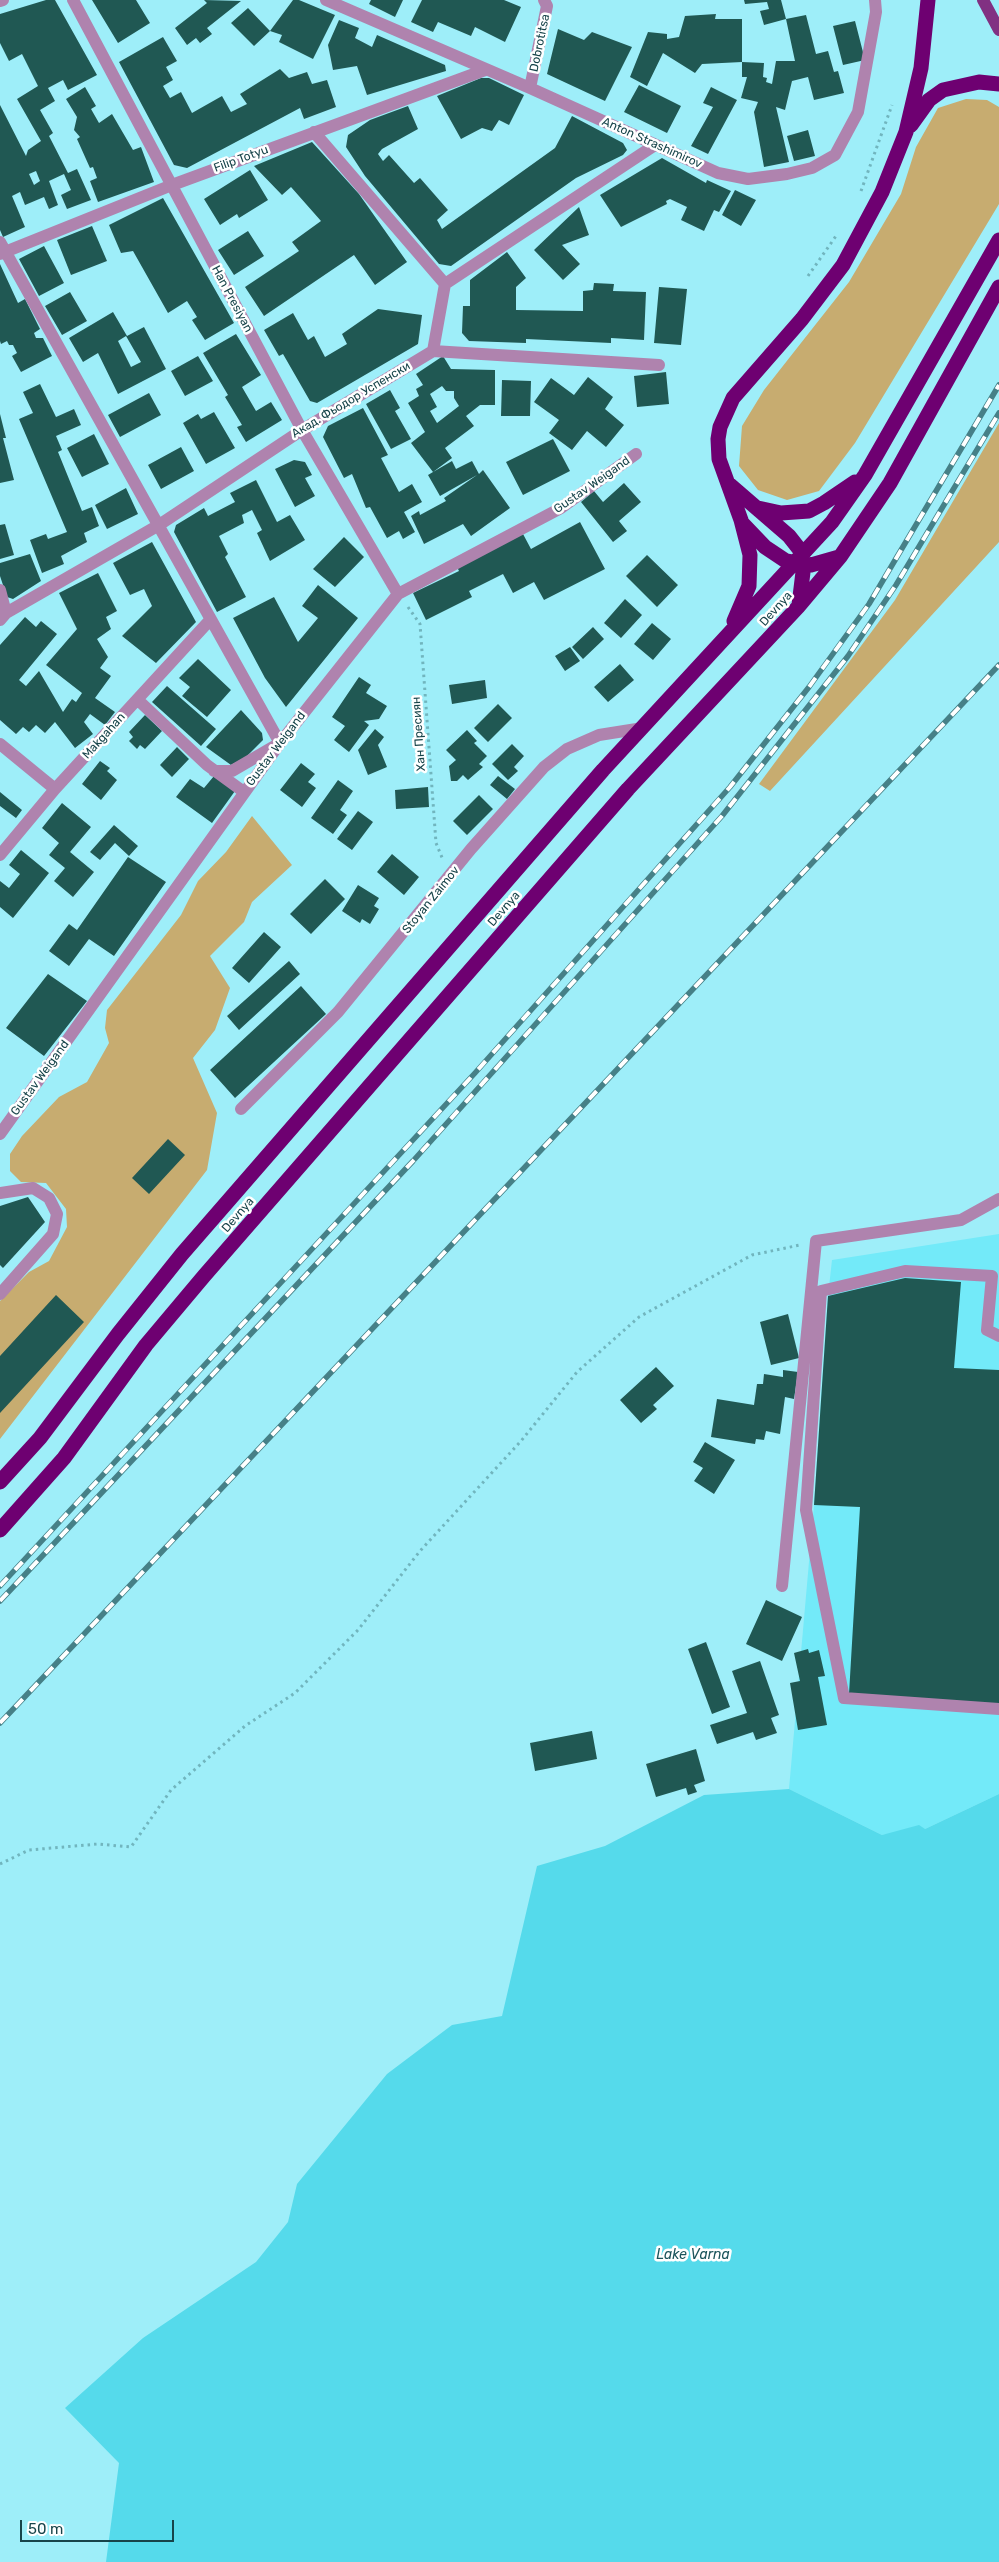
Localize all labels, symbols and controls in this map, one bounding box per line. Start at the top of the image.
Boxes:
street label: Dobrotitsa [527,13,553,73]
street label: Anton Strashimirov [600,114,704,172]
street label: Filip Totyu [212,142,270,176]
street label: Han Presiyan [208,263,256,335]
street label: Акад. Фьодор Успенски [289,359,413,441]
street label: Gustav Weigand [551,453,633,517]
street label: Devnya [757,589,795,629]
street label: Хан Пресиян [409,696,429,772]
street label: Gustav Weigand [243,709,309,789]
street label: Makgahan [80,710,128,762]
street label: Stoyan Zaimov [399,863,463,937]
street label: Devnya [485,889,523,929]
street label: Gustav Weigand [8,1038,72,1118]
street label: Devnya [219,1195,257,1235]
water label: Lake Varna [656,2247,730,2263]
scale bar [22,2510,176,2542]
text: 50 m [28,2520,63,2538]

